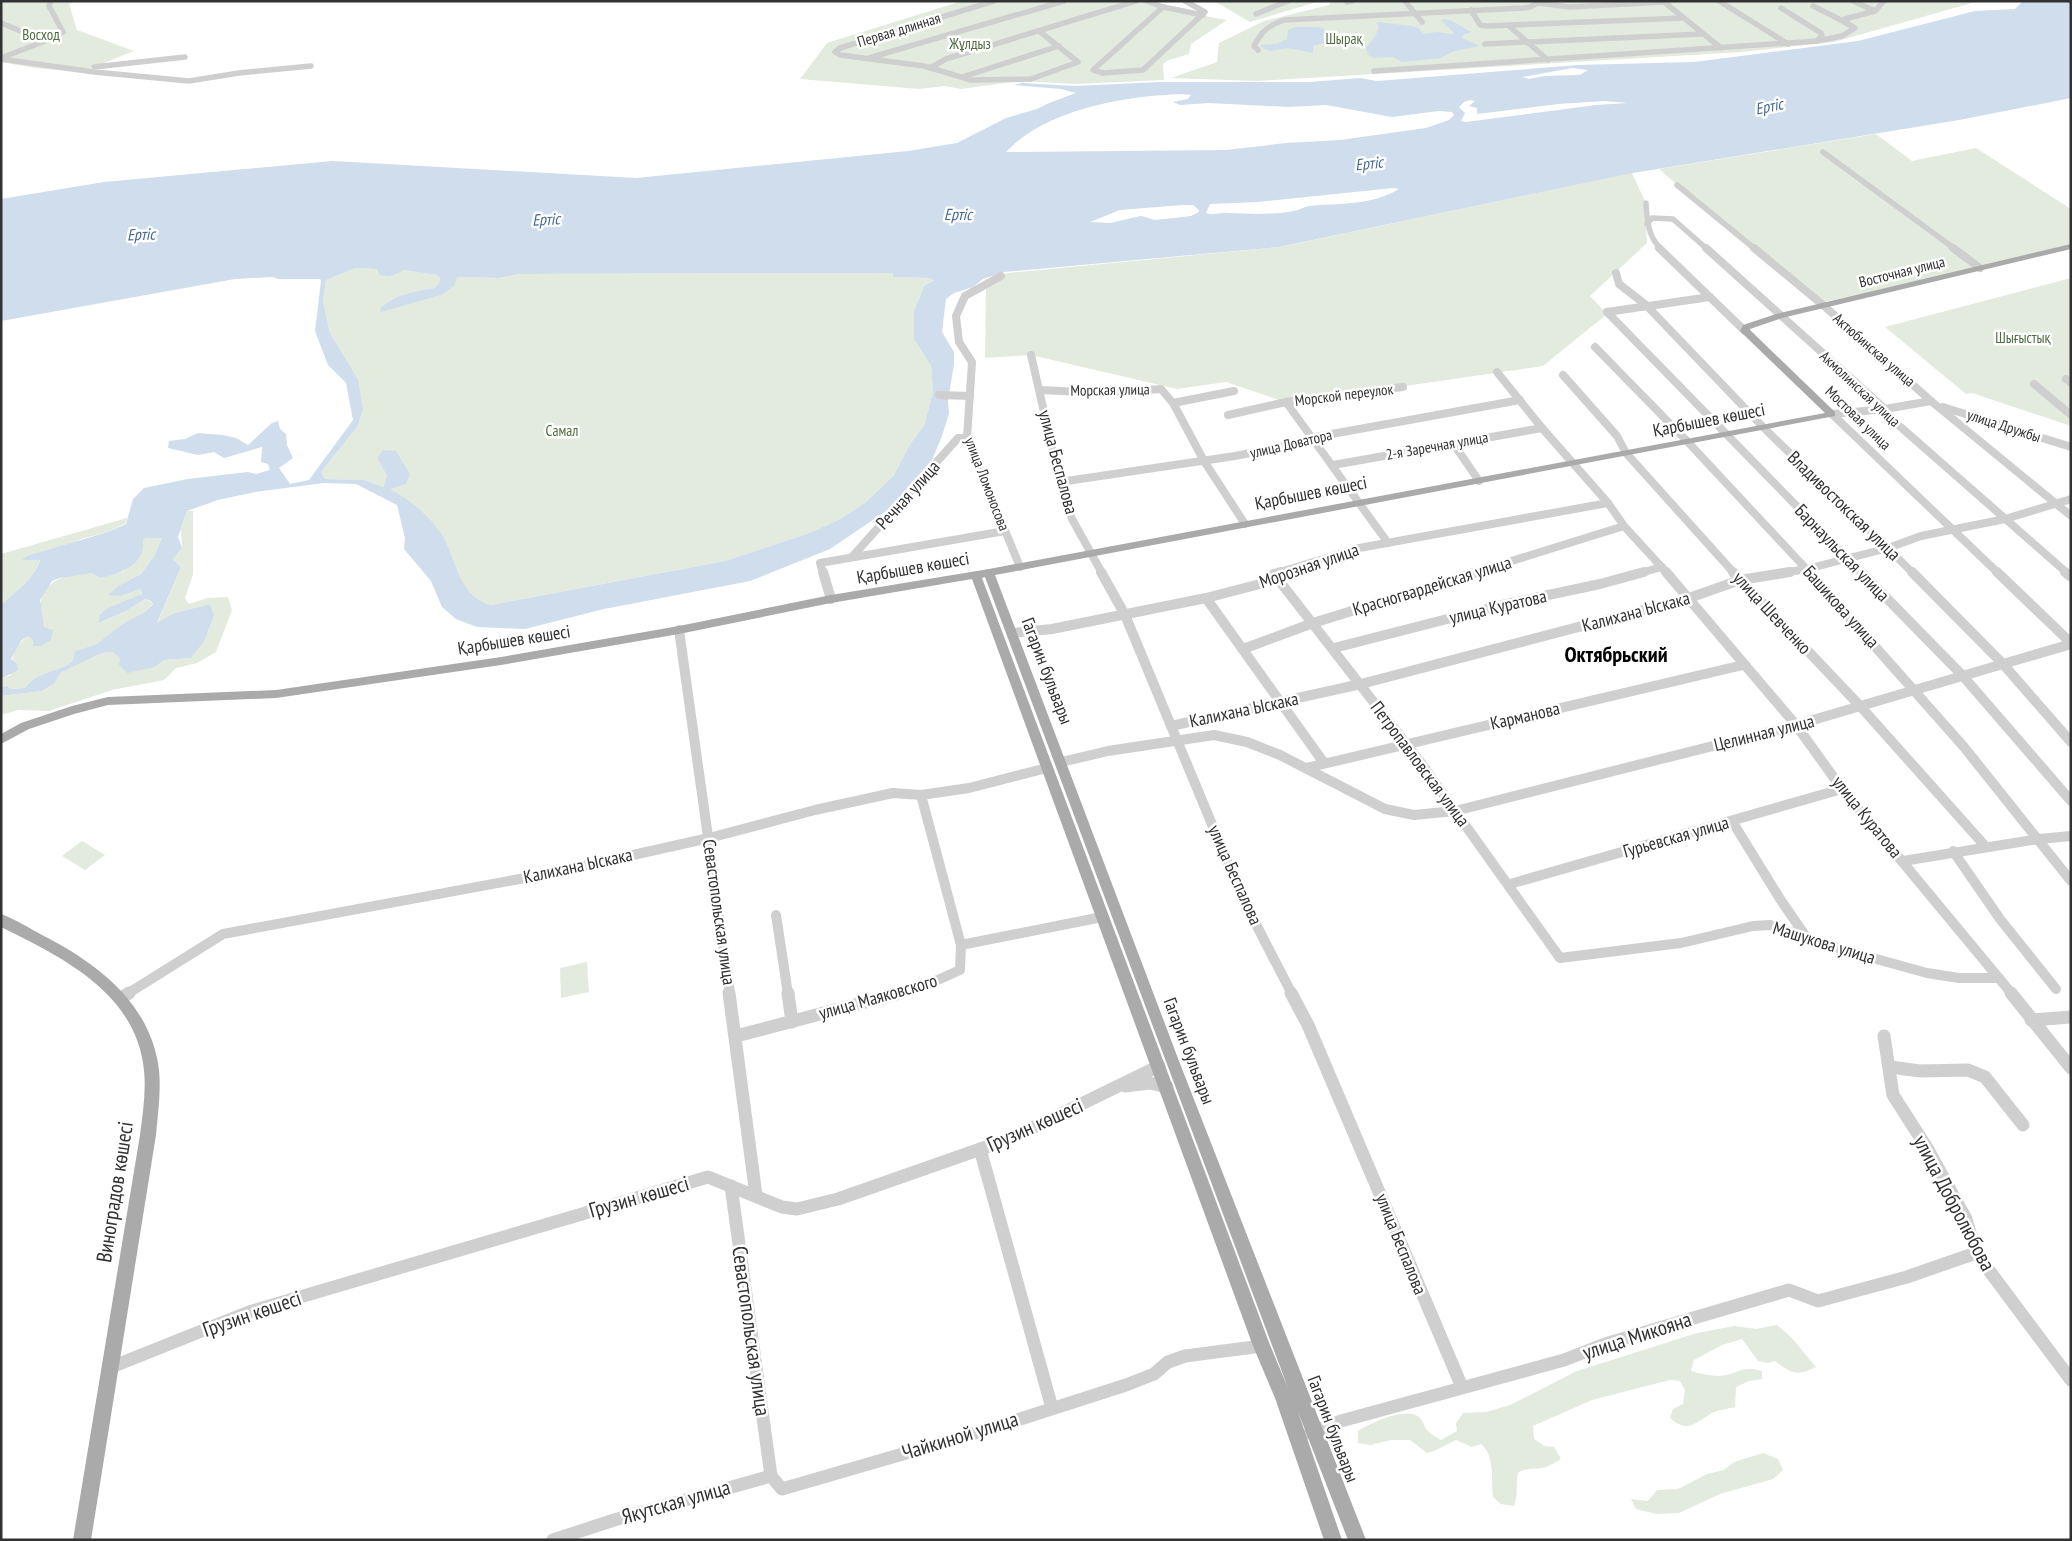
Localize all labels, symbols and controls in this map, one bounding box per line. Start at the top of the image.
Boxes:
street label: Первая длинная [855,8,943,51]
park label: Восход [22,25,60,44]
park label: Шырақ [1325,29,1363,48]
park label: Жұлдыз [948,34,991,53]
water label: Ертіс [1753,93,1787,119]
water label: Ертіс [1354,151,1386,174]
water label: Ертіс [944,204,974,224]
water label: Ертіс [532,208,563,230]
water label: Ертіс [127,223,158,244]
street label: Восточная улица [1857,252,1947,291]
street label: Актюбинская улица [1829,309,1919,391]
park label: Шығыстық [1995,328,2052,347]
street label: Акмолинская улица [1816,346,1905,431]
street label: Морская улица [1070,379,1150,400]
street label: Морской переулок [1294,379,1394,410]
street label: Мостовая улица [1822,382,1895,454]
street label: Қарбышев көшесі [1651,397,1767,442]
street label: улица Дружбы [1965,405,2043,446]
street label: улица Беспалова [1034,407,1083,516]
park label: Самал [546,421,578,440]
street label: улица Доватора [1248,425,1334,462]
street label: 2-я Заречная улица [1384,427,1490,464]
street label: улица Ломоносова [961,434,1014,533]
street label: Владивостокская улица [1783,446,1906,565]
street label: Речная улица [871,455,945,534]
street label: Қарбышев көшесі [1253,470,1369,515]
street label: Барнаульская улица [1790,499,1895,606]
street label: Морозная улица [1256,538,1362,593]
street label: Қарбышев көшесі [855,546,971,589]
street label: Красногвардейская улица [1350,550,1514,621]
street label: Башикова улица [1798,561,1885,653]
street label: улица Шевченко [1728,566,1817,659]
street label: улица Куратова [1447,584,1549,629]
street label: Калихана Ыскака [1579,586,1692,637]
street label: Гагарин бульвары [1017,614,1078,727]
street label: Қарбышев көшесі [456,619,572,660]
district label: Октябрьский [1564,640,1668,668]
street label: Калихана Ыскака [1187,687,1300,732]
street label: Петропавловская улица [1366,696,1475,831]
street label: Карманова [1488,696,1562,735]
street label: Целинная улица [1711,709,1816,756]
street label: улица Куратова [1827,771,1908,862]
street label: Гурьевская улица [1620,810,1731,863]
street label: улица Беспалова [1203,821,1268,928]
street label: Севастопольская улица [698,838,741,986]
street label: Калихана Ыскака [521,843,634,888]
street label: Машукова улица [1770,916,1878,969]
street label: улица Маяковского [816,969,940,1024]
street label: Гагарин бульвары [1159,994,1220,1107]
street label: Грузин көшесі [982,1091,1087,1158]
street label: Виноградов көшесі [90,1120,139,1264]
street label: улица Добролюбова [1907,1130,2002,1275]
street label: Грузин көшесі [586,1169,692,1224]
street label: улица Беспалова [1371,1190,1432,1298]
street label: Севастопольская улица [726,1244,777,1418]
street label: Грузин көшесі [199,1284,305,1343]
street label: улица Микояна [1579,1305,1695,1366]
street label: Гагарин бульвары [1303,1372,1364,1485]
street label: Чайкиной улица [899,1405,1021,1466]
street label: Якутская улица [618,1473,733,1530]

